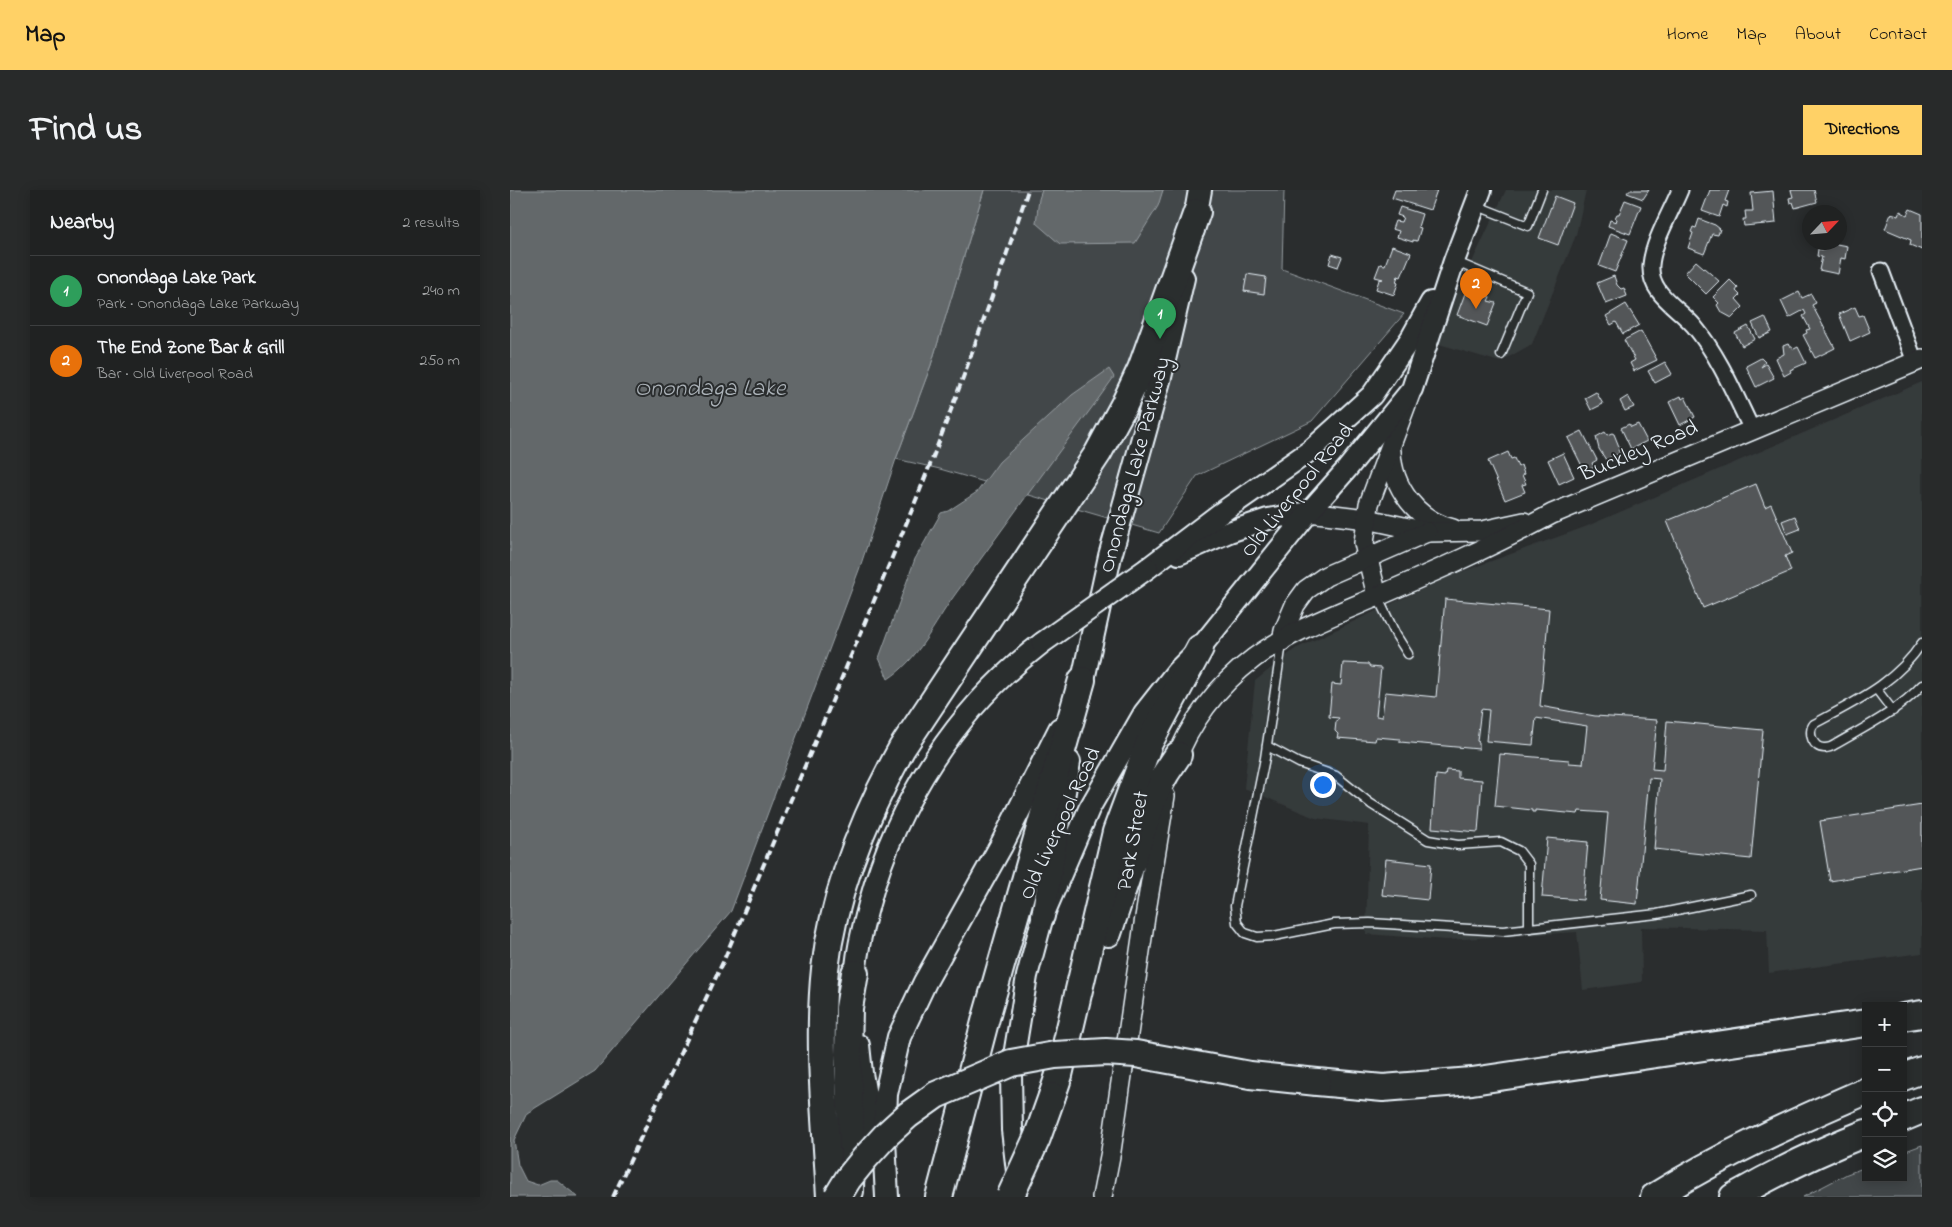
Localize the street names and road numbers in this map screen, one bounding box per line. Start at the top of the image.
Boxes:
street label: Onondaga Lake Parkway [1092,353,1181,577]
street label: Buckley Road [1574,413,1704,493]
street label: Old Liverpool Road [1234,417,1362,565]
street label: Old Liverpool Road [1012,742,1110,906]
street label: Park Street [1109,788,1159,893]

